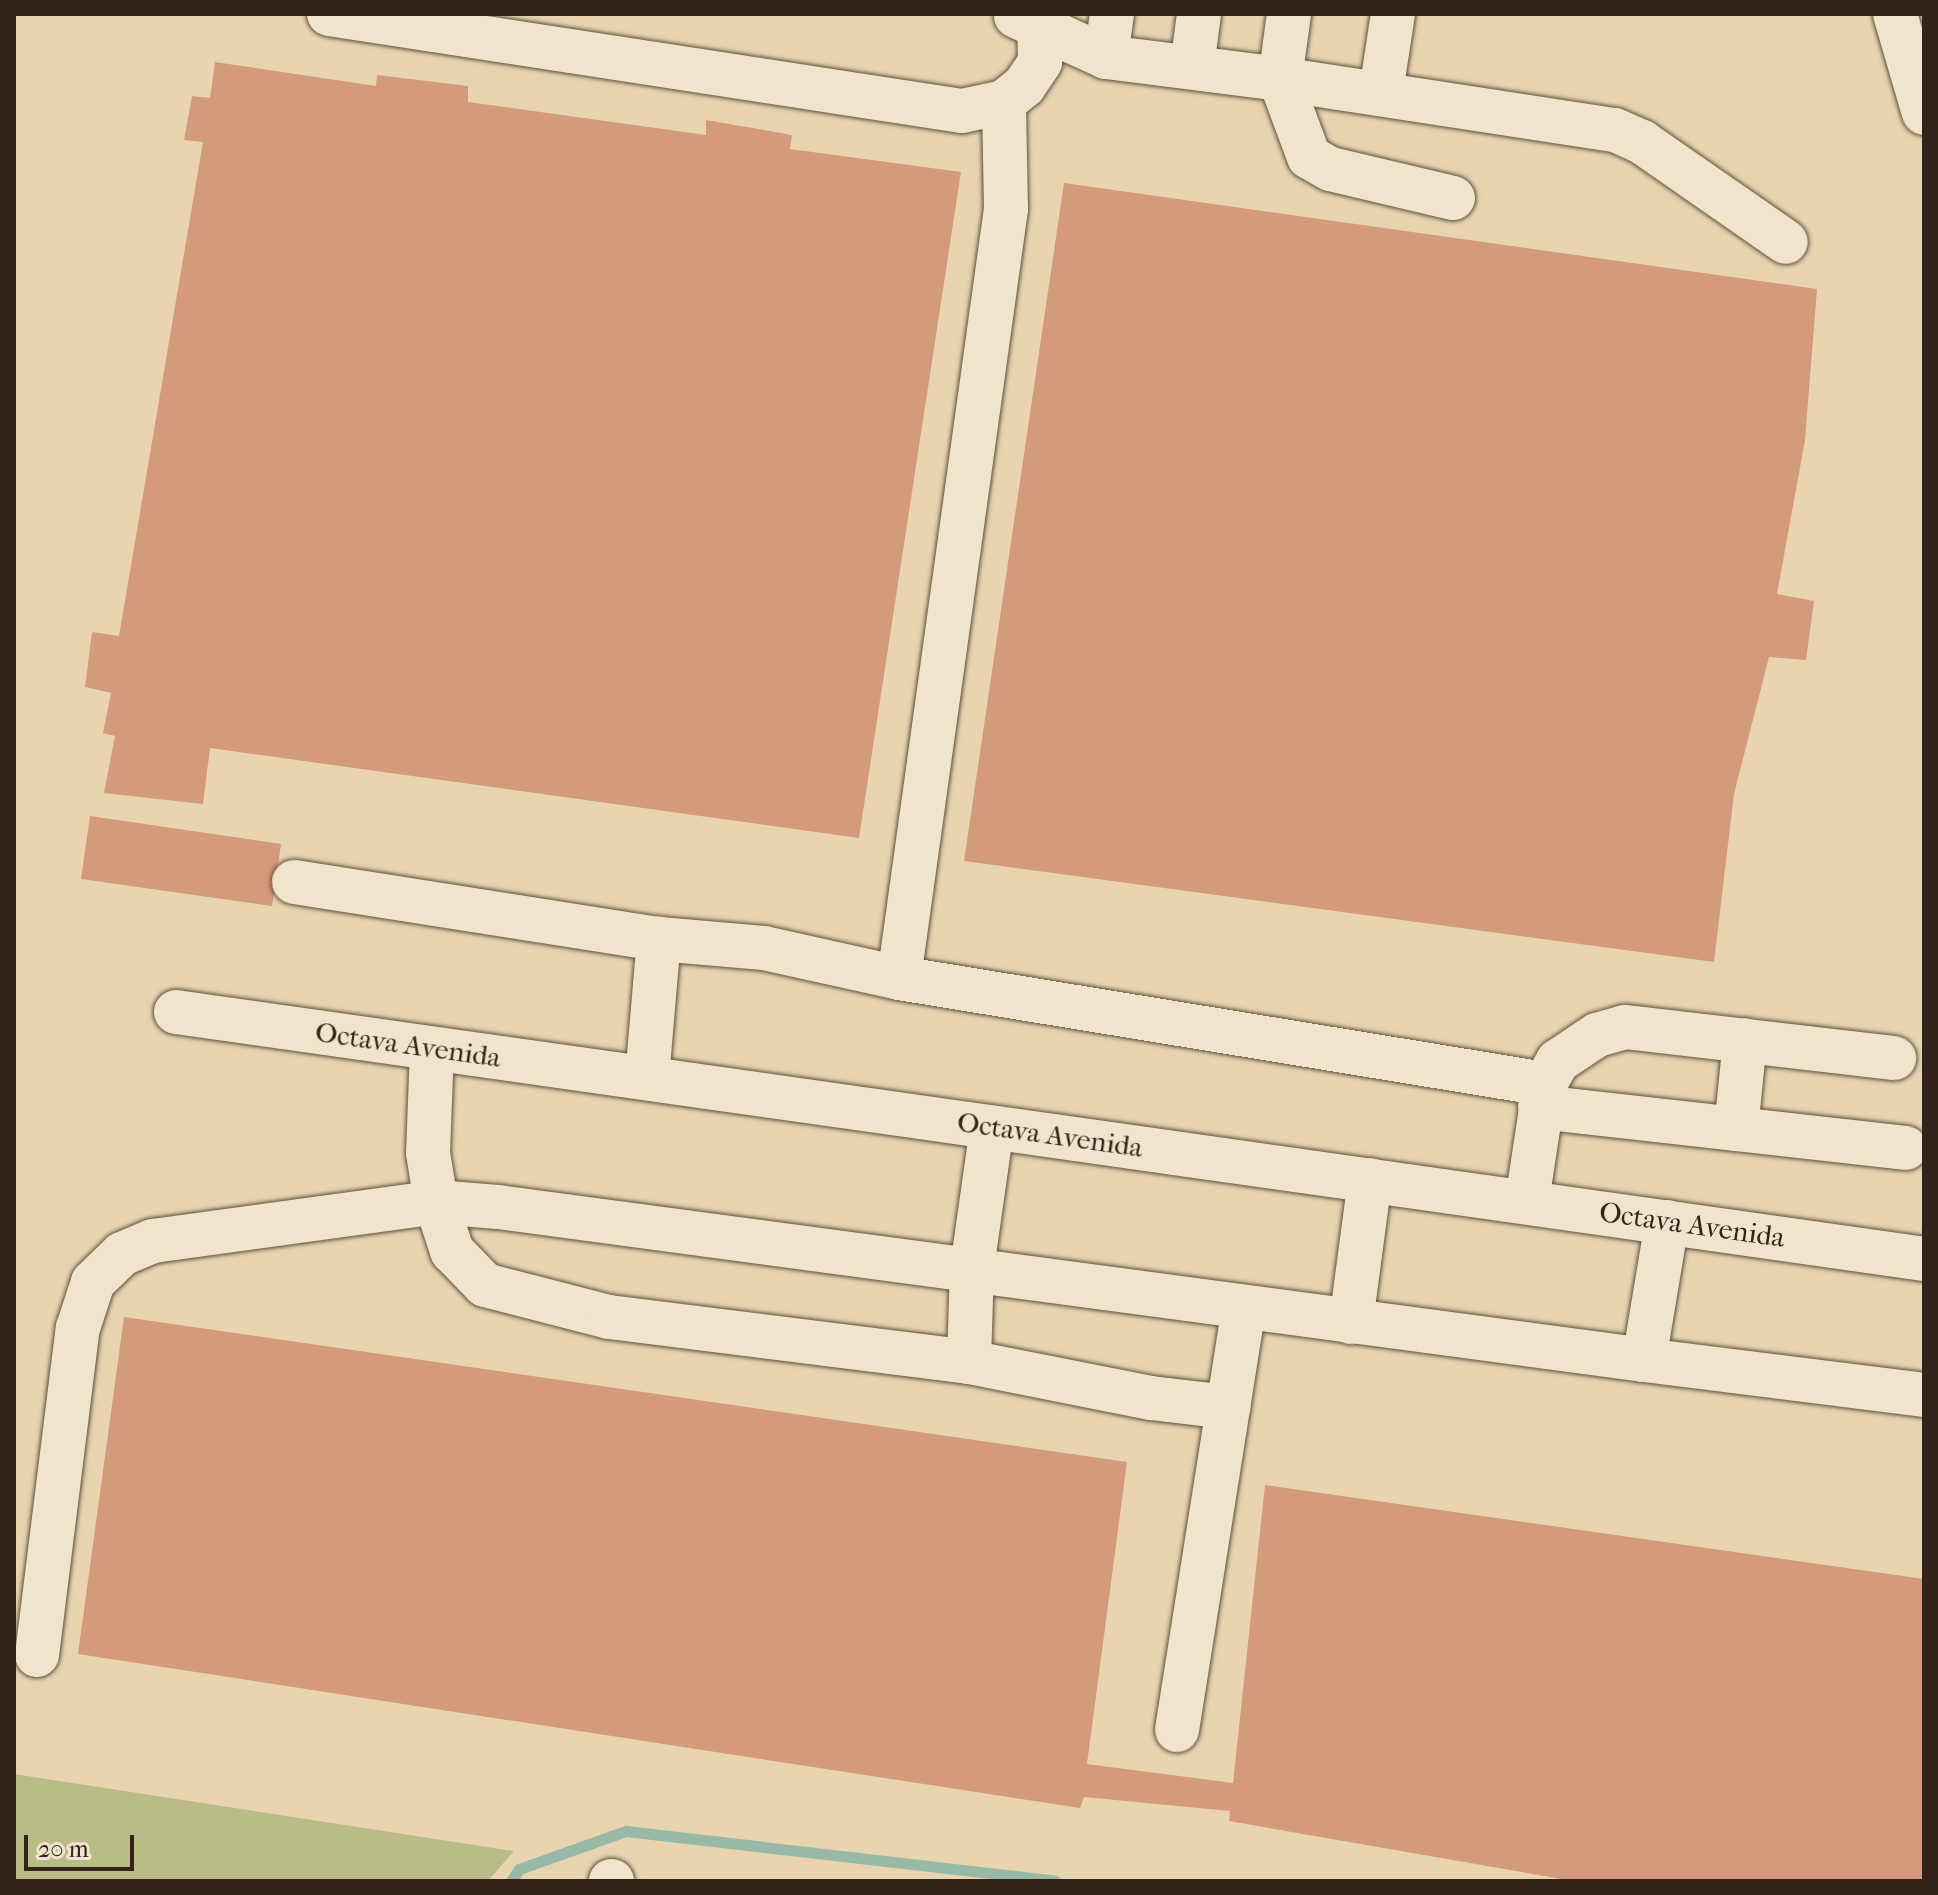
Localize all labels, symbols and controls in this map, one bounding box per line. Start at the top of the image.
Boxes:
street label: Octava Avenida [313,1015,503,1075]
street label: Octava Avenida [955,1105,1145,1165]
street label: Octava Avenida [1597,1195,1787,1255]
scale bar [28,1819,138,1869]
text: 20 m [38,1835,89,1863]

